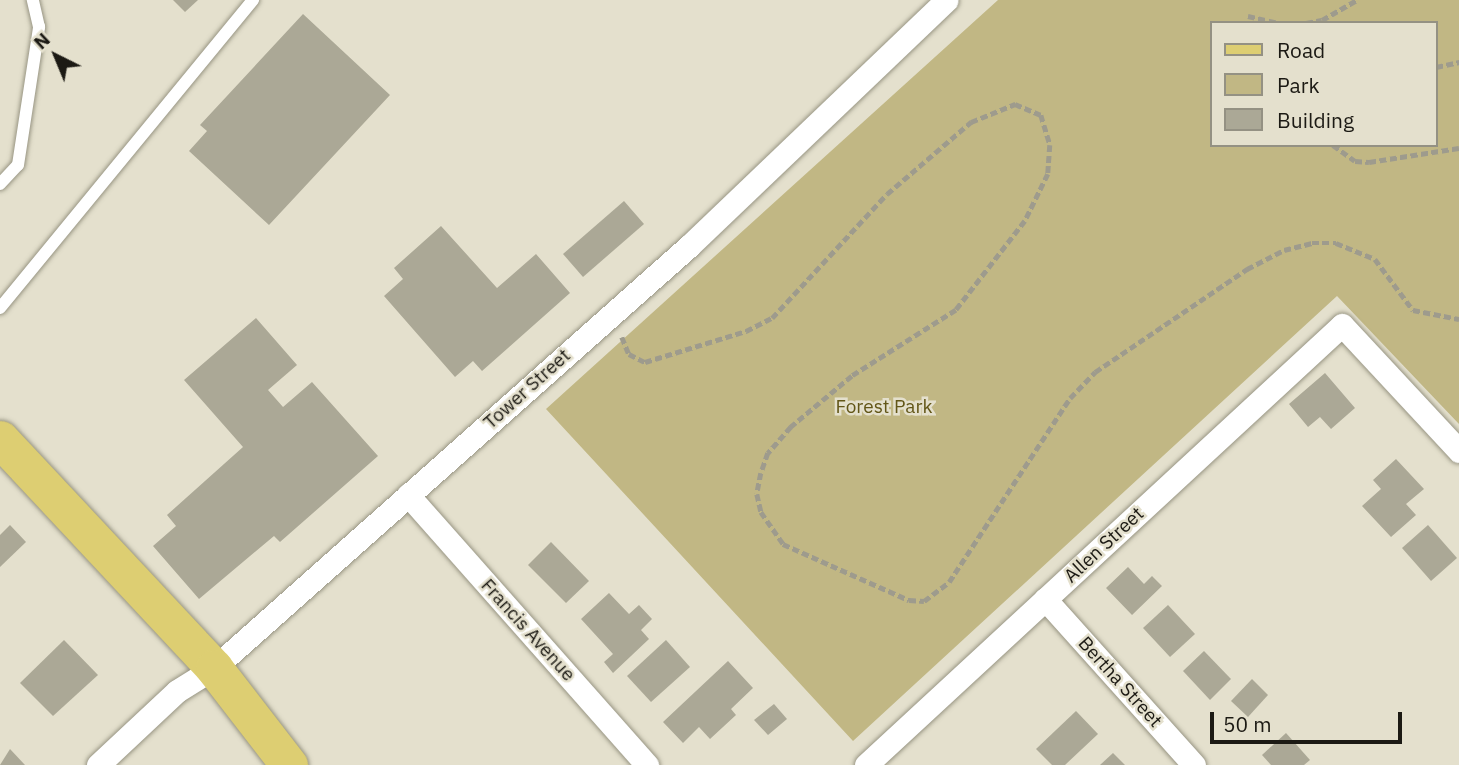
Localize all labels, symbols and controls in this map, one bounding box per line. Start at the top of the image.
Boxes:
north arrow [21,21,91,91]
legend [1210,21,1438,147]
text: N [28,27,55,54]
text: Road [1277,36,1325,64]
text: Park [1277,71,1320,99]
text: Building [1277,106,1354,134]
street label: Tower Street [479,344,575,434]
park label: Forest Park [836,396,932,418]
street label: Allen Street [1060,502,1148,588]
street label: Francis Avenue [476,574,580,686]
street label: Bertha Street [1073,632,1167,732]
scale bar [1214,698,1406,742]
text: 50 m [1223,710,1272,738]

